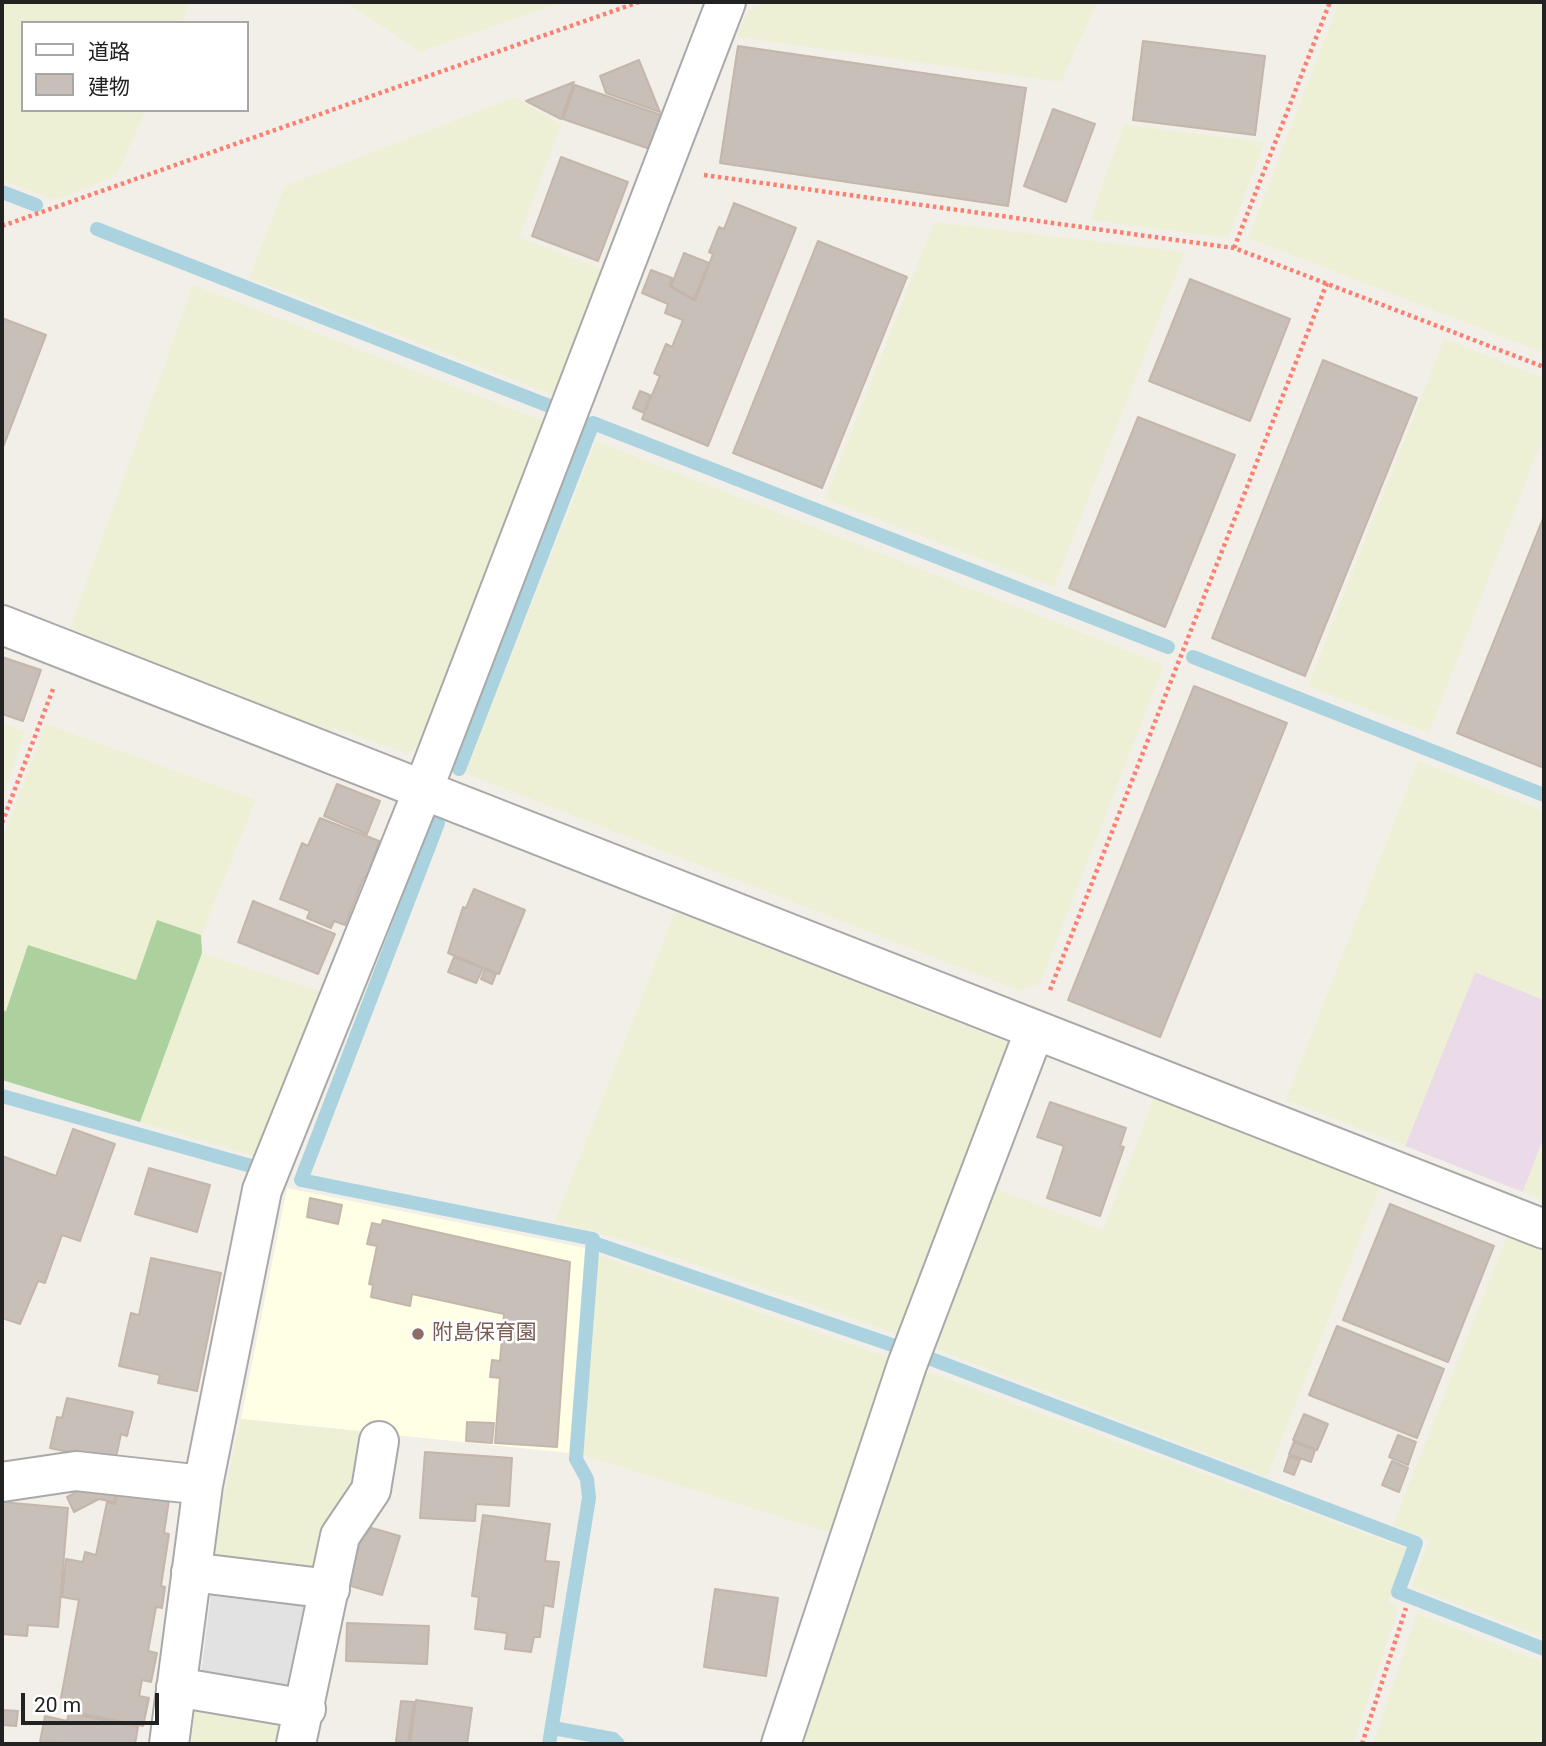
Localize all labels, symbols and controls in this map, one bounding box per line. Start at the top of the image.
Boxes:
legend [21,21,248,112]
text: 道路 [88,40,130,64]
text: 建物 [88,75,130,99]
place label: 附島保育園 [432,1321,537,1347]
marker: 附島保育園 [410,1326,426,1342]
scale bar [24,1680,163,1724]
text: 20 m [34,1693,81,1717]

